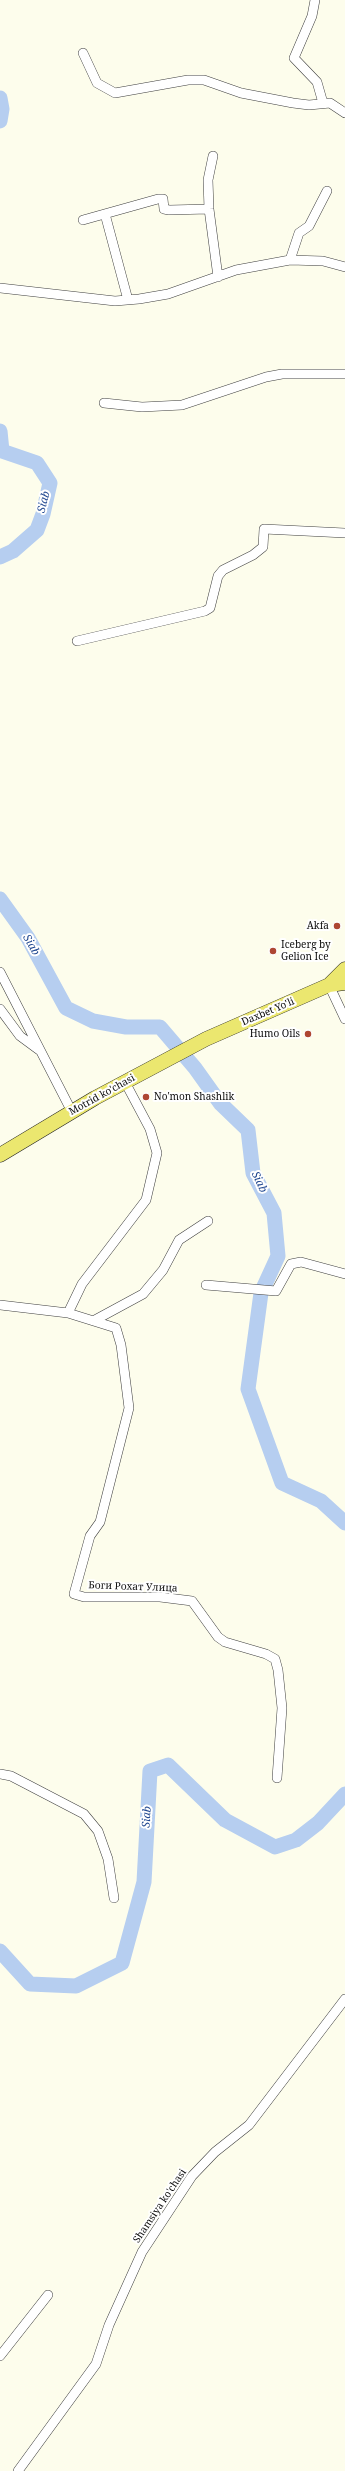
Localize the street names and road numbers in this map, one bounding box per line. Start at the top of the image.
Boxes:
street label: Daxbet Yo'li [240,996,296,1028]
street label: Motrid ko'chasi [67,1072,137,1118]
street label: Боги Рохат Улица [88,1579,178,1595]
street label: Shamsiya ko'chasi [131,2167,189,2245]

